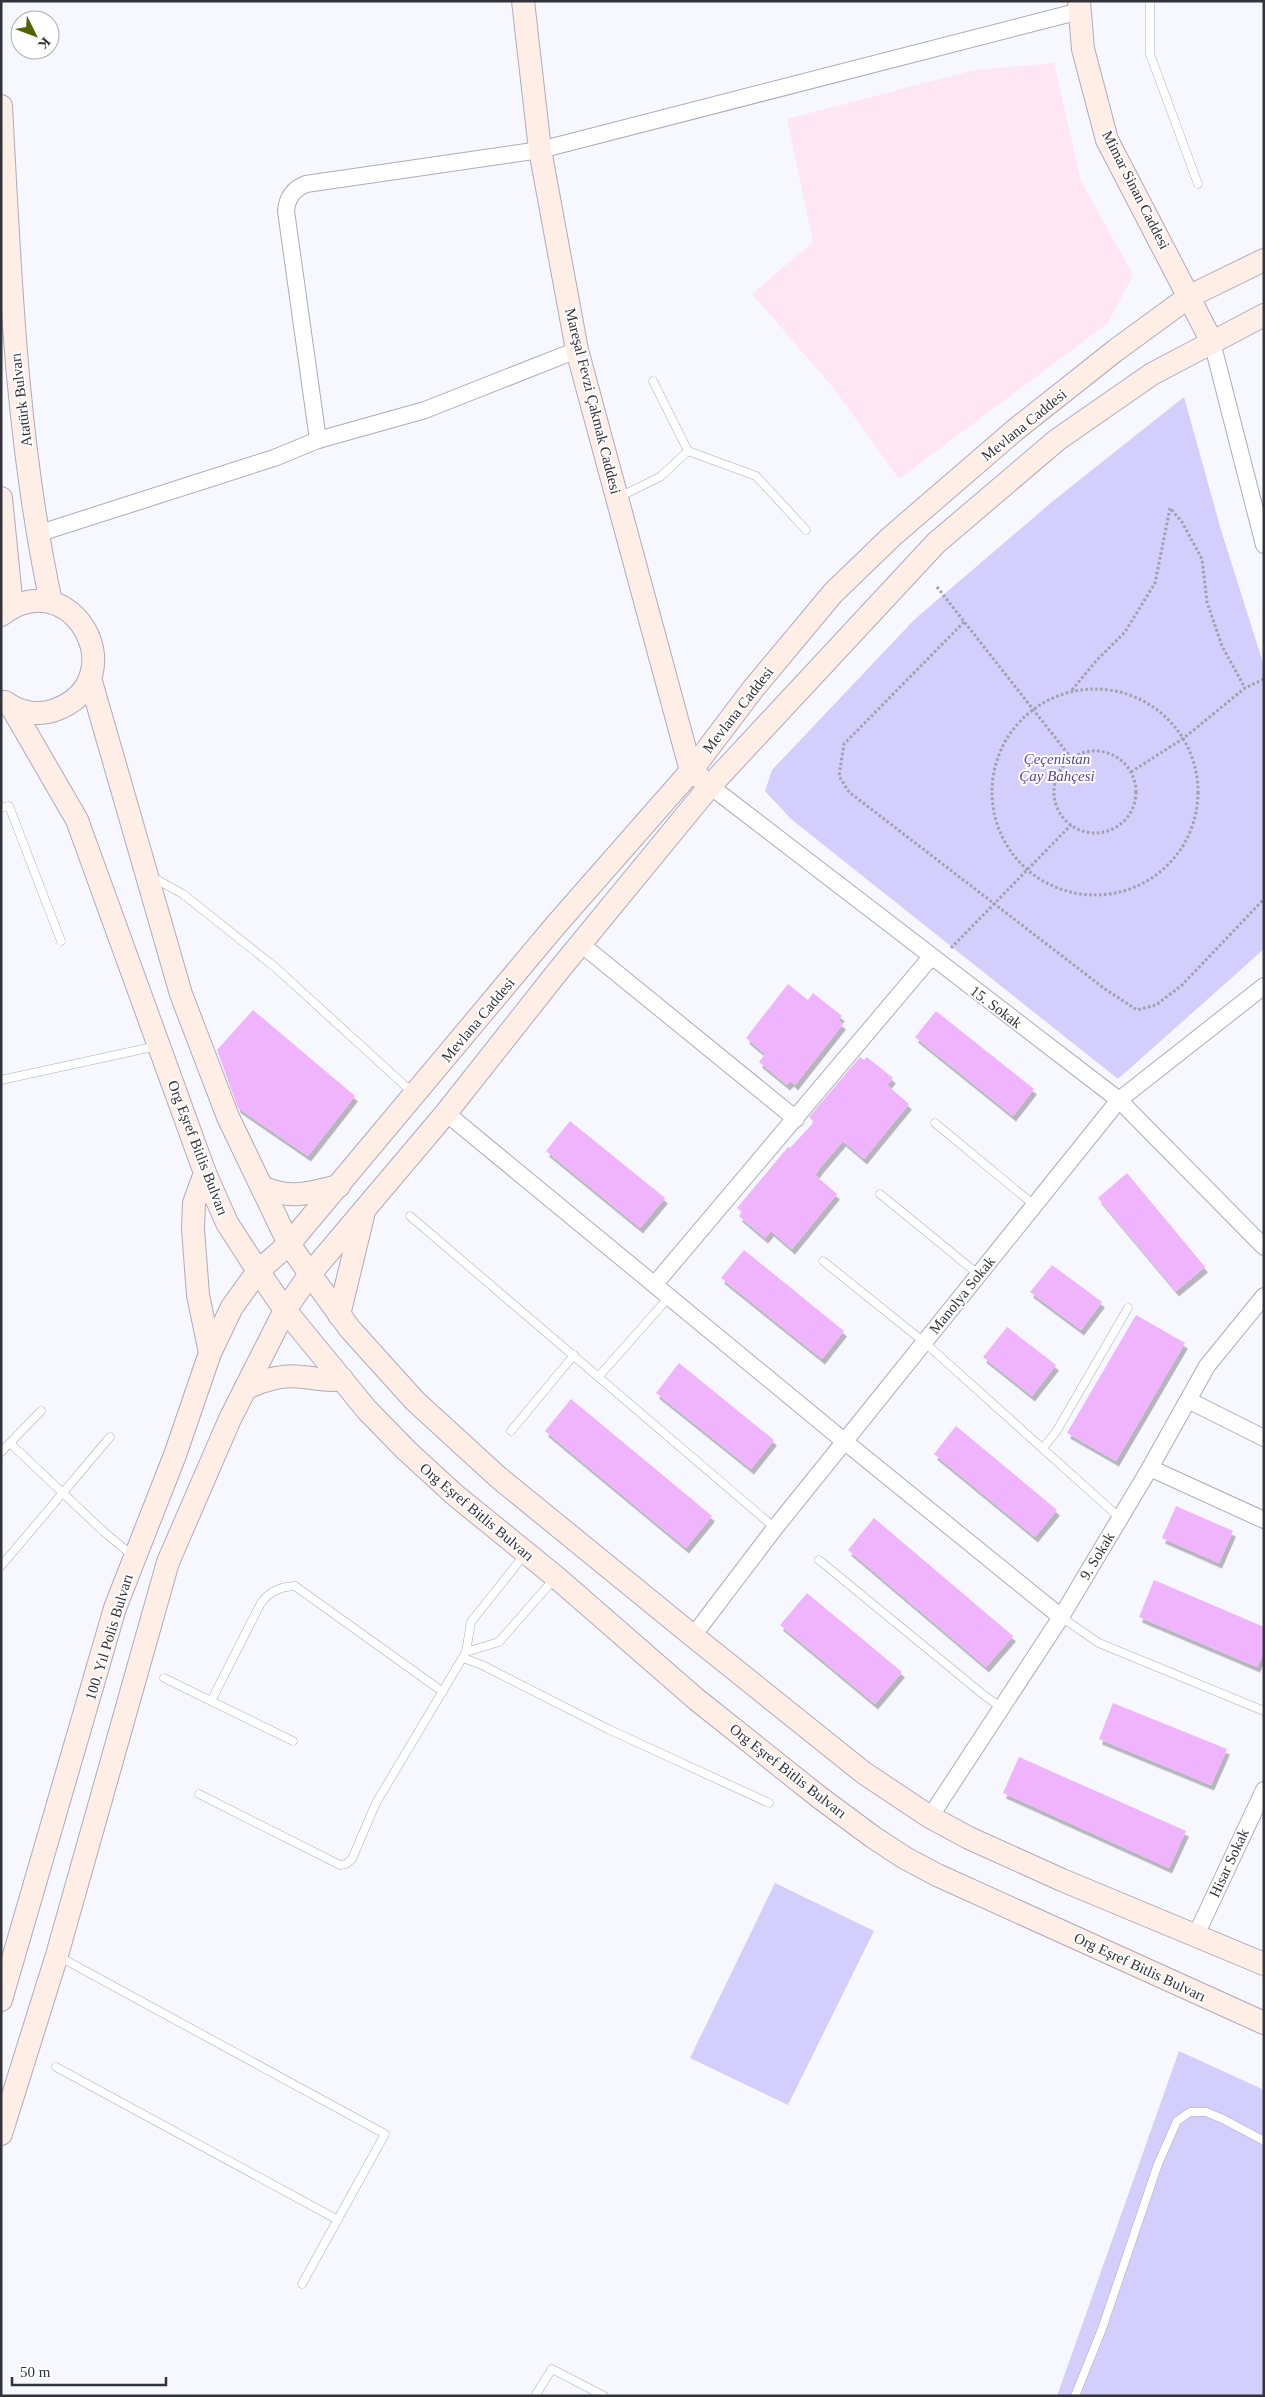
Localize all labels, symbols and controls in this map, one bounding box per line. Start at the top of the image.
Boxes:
north arrow [10,10,60,60]
text: K [35,34,54,53]
street label: Mimar Sinan Caddesi [1099,128,1173,252]
street label: Mareşal Fevzi Çakmak Caddesi [562,306,624,496]
street label: Atatürk Bulvarı [7,352,35,448]
street label: Mevlana Caddesi [978,386,1070,464]
street label: Mevlana Caddesi [700,664,776,756]
park label: Çeçenistan Çay Bahçesi [1019,751,1095,784]
street label: Mevlana Caddesi [438,975,518,1065]
street label: 15. Sokak [967,983,1025,1032]
street label: Org Eşref Bitlis Bulvarı [165,1078,231,1218]
street label: Manolya Sokak [926,1253,998,1337]
street label: Org Eşref Bitlis Bulvarı [417,1460,537,1564]
street label: 9. Sokak [1077,1529,1118,1583]
street label: 100. Yıl Polis Bulvarı [82,1572,136,1702]
street label: Org Eşref Bitlis Bulvarı [727,1721,849,1821]
street label: Hisar Sokak [1206,1826,1252,1900]
street label: Org Eşref Bitlis Bulvarı [1072,1929,1208,2005]
scale bar [12,2354,166,2386]
text: 50 m [20,2364,51,2380]

